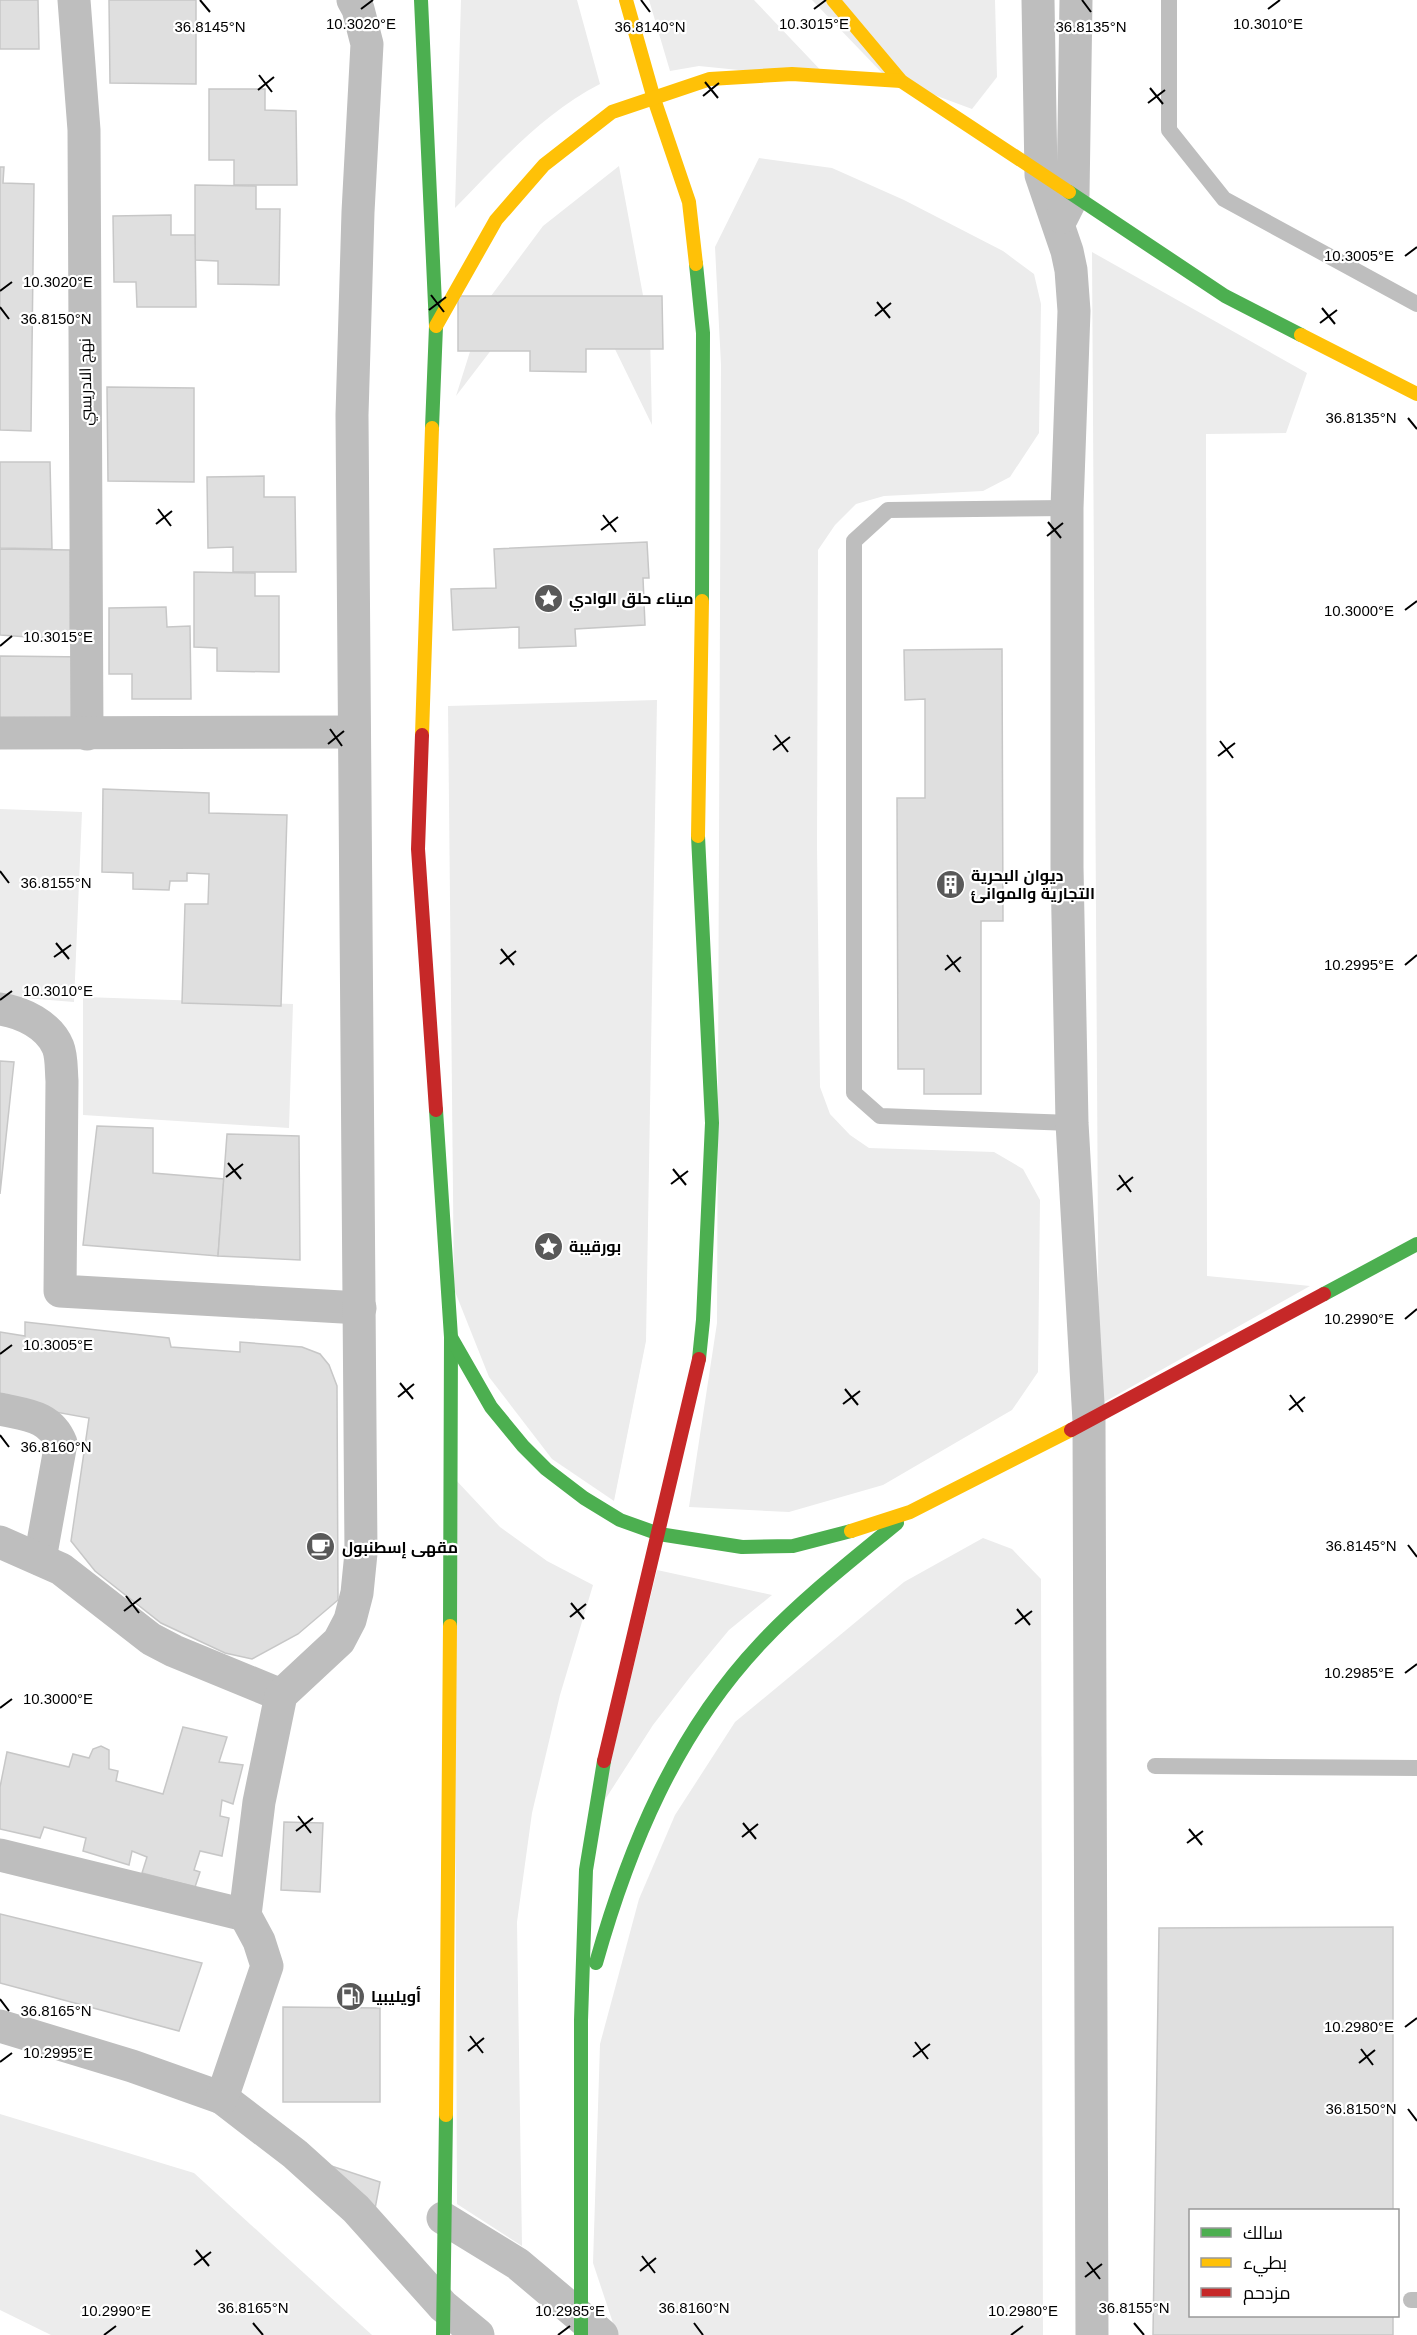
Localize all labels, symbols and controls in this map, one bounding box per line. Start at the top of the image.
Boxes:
text: 10.3020°E [326,15,396,32]
text: 10.3015°E [779,15,849,32]
text: 10.3010°E [1233,15,1303,32]
text: 36.8145°N [174,18,246,35]
text: 36.8140°N [614,18,686,35]
text: 36.8135°N [1055,18,1127,35]
text: 10.3005°E [1324,247,1394,264]
text: 10.3020°E [23,273,93,290]
text: 36.8150°N [20,310,92,327]
street label: نهج الادريسي [76,338,99,426]
text: 36.8135°N [1325,409,1397,426]
place icon: ميناء حلق الوادي [532,582,564,614]
place label: ميناء حلق الوادي [569,590,693,611]
text: 10.3000°E [1324,602,1394,619]
text: 10.3015°E [23,628,93,645]
place label: ديوان البحرية التجارية والموانئ [971,867,1095,903]
building icon: ديوان البحرية التجارية والموانئ [934,868,966,900]
text: 36.8155°N [20,874,92,891]
text: 10.2995°E [1324,956,1394,973]
text: 10.3010°E [23,982,93,999]
place icon: بورقيبة [532,1230,564,1262]
place label: بورقيبة [569,1238,621,1256]
text: 10.2990°E [1324,1310,1394,1327]
text: 10.3005°E [23,1336,93,1353]
text: 36.8160°N [20,1438,92,1455]
cafe icon: مقهى إسطنبول [305,1531,337,1563]
text: 36.8145°N [1325,1537,1397,1554]
place label: مقهى إسطنبول [342,1539,458,1559]
text: 10.2985°E [1324,1664,1394,1681]
text: 10.3000°E [23,1690,93,1707]
fuel station icon: أويليبيا [334,1980,366,2012]
place label: أويليبيا [371,1986,421,2006]
text: 36.8165°N [20,2002,92,2019]
text: 10.2980°E [1324,2018,1394,2035]
text: 10.2995°E [23,2044,93,2061]
text: 36.8150°N [1325,2100,1397,2117]
legend [1189,2209,1399,2317]
text: سالك [1243,2223,1283,2243]
text: بطيء [1243,2253,1287,2277]
text: مزدحم [1243,2283,1291,2305]
text: 36.8165°N [217,2299,289,2316]
text: 36.8160°N [658,2299,730,2316]
text: 36.8155°N [1098,2299,1170,2316]
text: 10.2990°E [81,2302,151,2319]
text: 10.2985°E [535,2302,605,2319]
text: 10.2980°E [988,2302,1058,2319]

